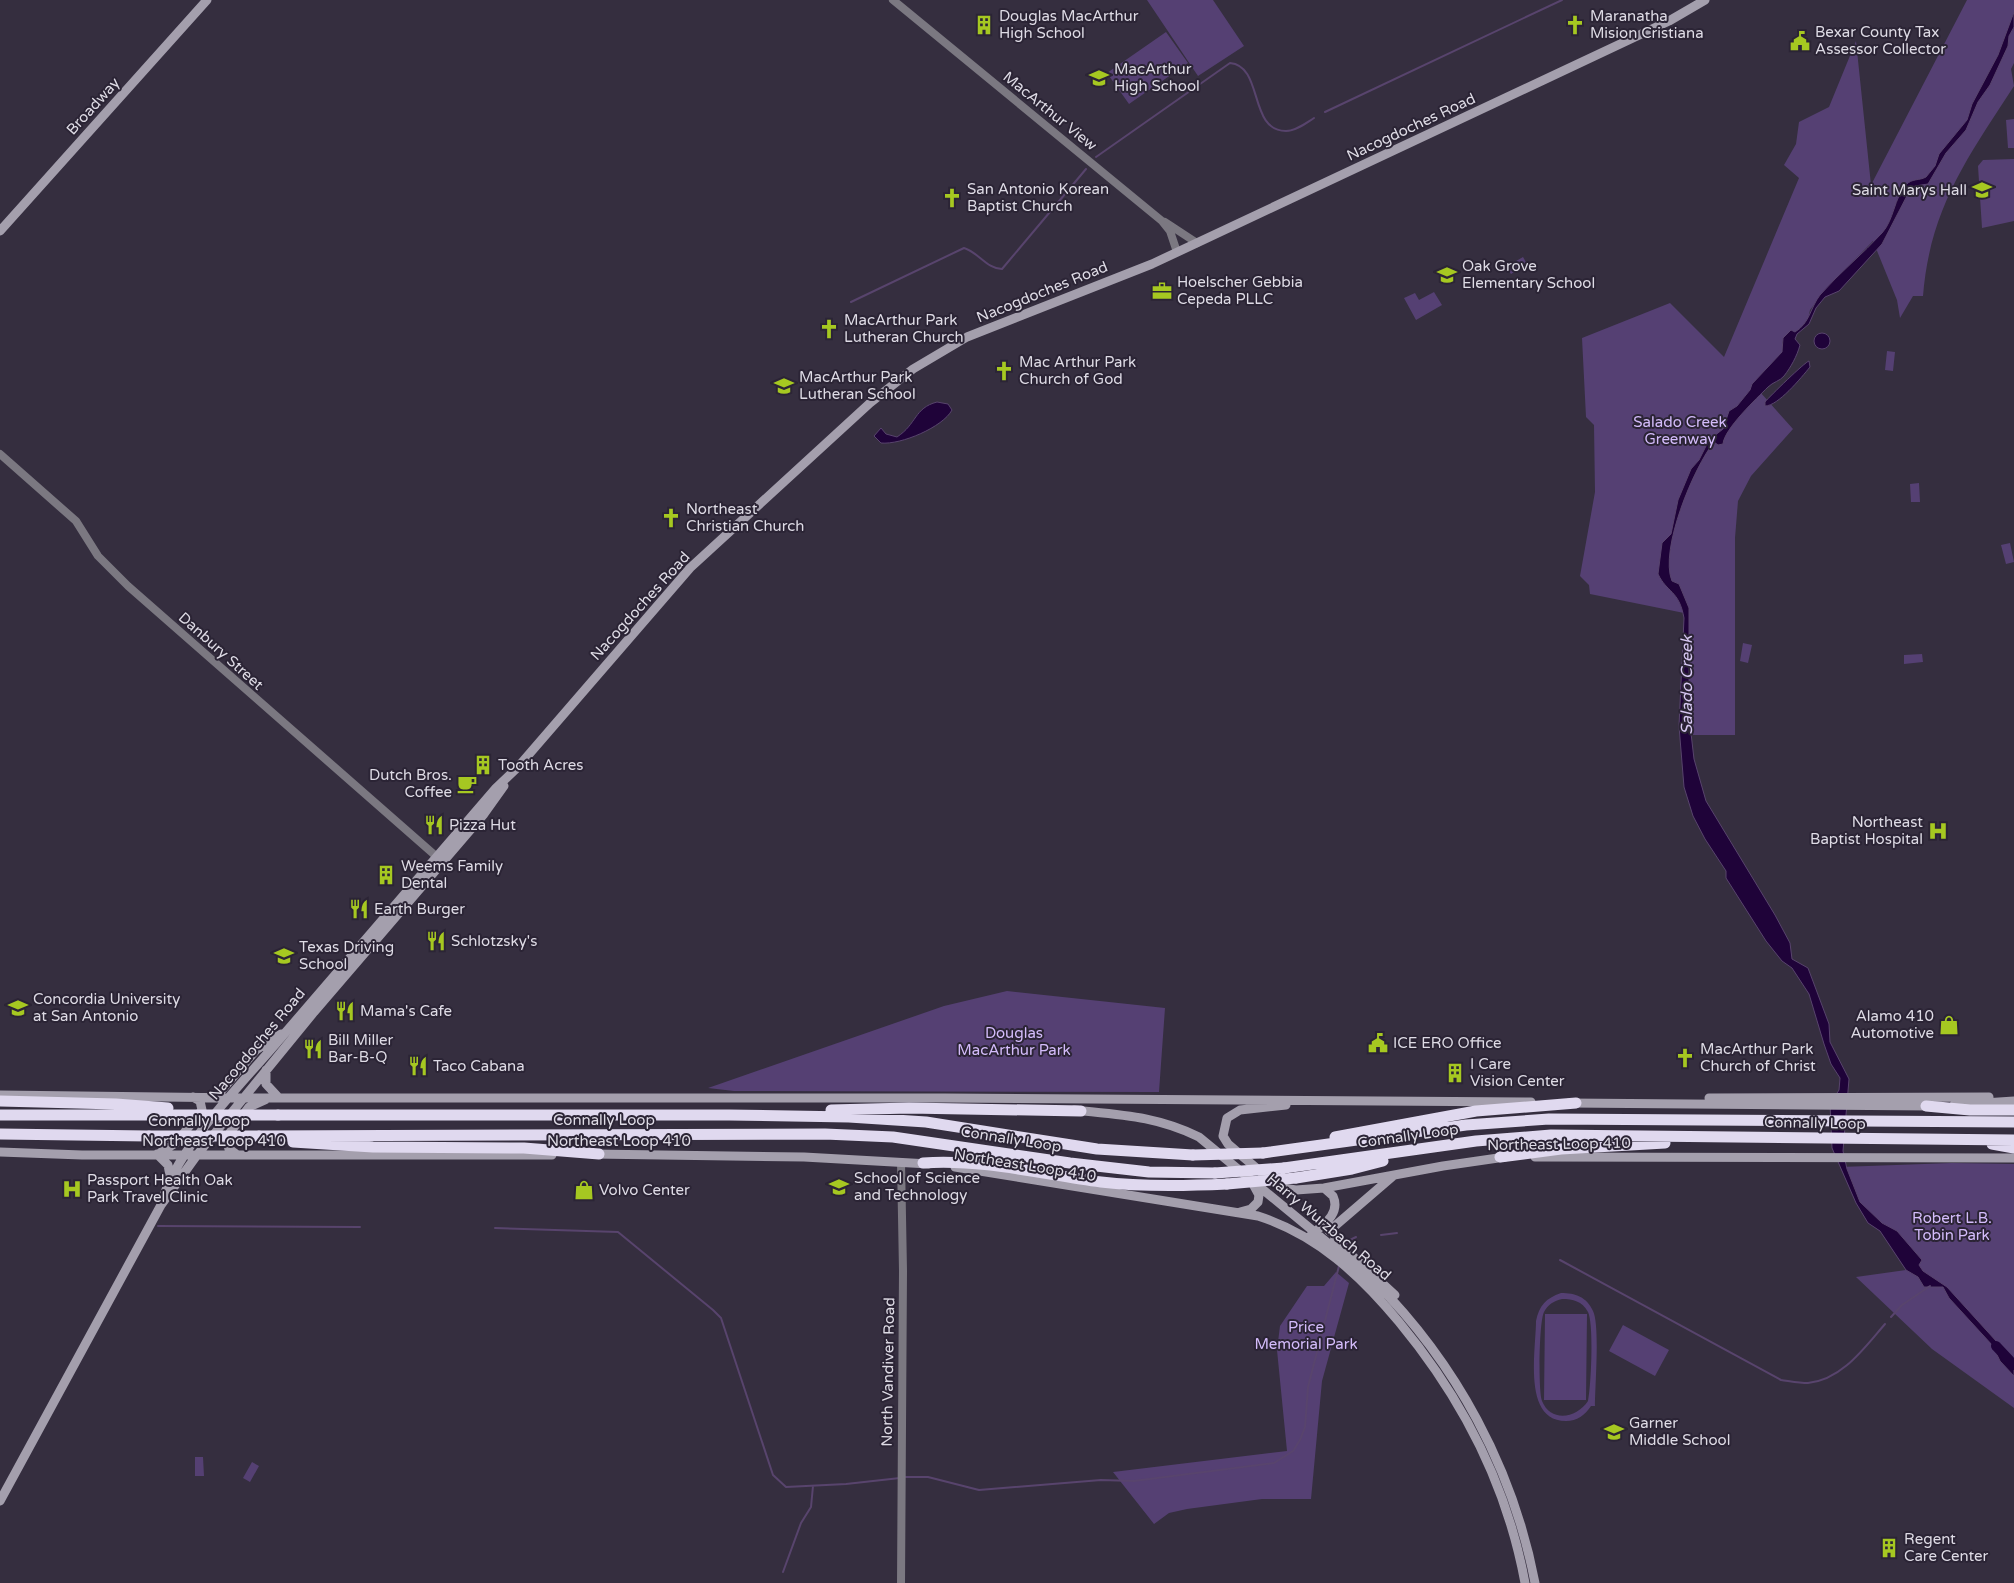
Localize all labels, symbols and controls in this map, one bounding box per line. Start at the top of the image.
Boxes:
place label: Douglas MacArthur High School [999,7,1139,42]
place label: Maranatha Mision Cristiana [1590,7,1704,42]
building icon: Douglas MacArthur High School [973,14,995,36]
church icon: Maranatha Mision Cristiana [1564,14,1586,36]
place label: Bexar County Tax Assessor Collector [1815,23,1946,58]
public building icon: Bexar County Tax Assessor Collector [1789,30,1811,52]
place label: MacArthur High School [1114,60,1200,95]
school or university icon: MacArthur High School [1088,67,1110,89]
street label: MacArthur View [999,68,1101,154]
street label: Broadway [63,74,123,138]
street label: Nacogdoches Road [1344,89,1478,165]
school or university icon: Saint Marys Hall [1971,179,1993,201]
place label: San Antonio Korean Baptist Church [967,180,1109,215]
place label: Saint Marys Hall [1852,181,1967,199]
church icon: San Antonio Korean Baptist Church [941,187,963,209]
street label: Nacogdoches Road [974,257,1110,327]
place label: Oak Grove Elementary School [1462,257,1595,292]
school or university icon: Oak Grove Elementary School [1436,264,1458,286]
place label: Hoelscher Gebbia Cepeda PLLC [1177,273,1303,308]
office icon: Hoelscher Gebbia Cepeda PLLC [1151,280,1173,302]
place label: MacArthur Park Lutheran Church [844,311,964,346]
church icon: MacArthur Park Lutheran Church [818,318,840,340]
place label: Mac Arthur Park Church of God [1019,353,1136,388]
church icon: Mac Arthur Park Church of God [993,360,1015,382]
place label: MacArthur Park Lutheran School [799,368,916,403]
school or university icon: MacArthur Park Lutheran School [773,375,795,397]
park label: Salado Creek Greenway [1633,413,1727,448]
place label: Northeast Christian Church [686,500,804,535]
church icon: Northeast Christian Church [660,507,682,529]
street label: Nacogdoches Road [586,548,694,664]
street label: Danbury Street [175,608,267,694]
water label: Salado Creek [1677,634,1697,735]
building icon: Tooth Acres [472,754,494,776]
place label: Tooth Acres [498,756,583,774]
place label: Dutch Bros. Coffee [369,766,452,801]
cafe icon: Dutch Bros. Coffee [456,773,478,795]
place label: Northeast Baptist Hospital [1810,813,1923,848]
restaurant icon: Pizza Hut [423,814,445,836]
place label: Pizza Hut [449,816,516,834]
hospital icon: Northeast Baptist Hospital [1927,820,1949,842]
place label: Weems Family Dental [401,857,503,892]
building icon: Weems Family Dental [375,864,397,886]
restaurant icon: Earth Burger [348,898,370,920]
place label: Earth Burger [374,900,465,918]
restaurant icon: Schlotzsky's [425,930,447,952]
place label: Schlotzsky's [451,932,537,950]
place label: Texas Driving School [299,938,394,973]
school or university icon: Texas Driving School [273,945,295,967]
street label: Nacogdoches Road [205,985,309,1103]
place label: Concordia University at San Antonio [33,990,180,1025]
school or university icon: Concordia University at San Antonio [7,997,29,1019]
restaurant icon: Mama's Cafe [334,1000,356,1022]
place label: Mama's Cafe [360,1002,452,1020]
place label: Alamo 410 Automotive [1851,1007,1934,1042]
shop icon: Alamo 410 Automotive [1938,1014,1960,1036]
park label: Douglas MacArthur Park [957,1024,1071,1059]
place label: Bill Miller Bar-B-Q [328,1031,393,1066]
public building icon: ICE ERO Office [1367,1032,1389,1054]
place label: ICE ERO Office [1393,1034,1502,1052]
restaurant icon: Bill Miller Bar-B-Q [302,1038,324,1060]
place label: MacArthur Park Church of Christ [1700,1040,1816,1075]
church icon: MacArthur Park Church of Christ [1674,1047,1696,1069]
restaurant icon: Taco Cabana [407,1055,429,1077]
place label: I Care Vision Center [1470,1055,1565,1090]
place label: Taco Cabana [433,1057,525,1075]
building icon: I Care Vision Center [1444,1062,1466,1084]
street label: Connally Loop [553,1111,655,1129]
street label: Connally Loop [148,1112,250,1130]
street label: Connally Loop [1764,1113,1866,1133]
street label: Connally Loop [1356,1120,1460,1152]
street label: Connally Loop [959,1122,1063,1156]
street label: Northeast Loop 410 [142,1132,286,1150]
street label: Northeast Loop 410 [547,1132,691,1150]
street label: Northeast Loop 410 [1487,1134,1631,1154]
street label: Northeast Loop 410 [953,1145,1097,1185]
place label: School of Science and Technology [854,1169,980,1204]
street label: Harry Wurzbach Road [1263,1170,1395,1284]
place label: Passport Health Oak Park Travel Clinic [87,1171,233,1206]
school or university icon: School of Science and Technology [828,1176,850,1198]
hospital icon: Passport Health Oak Park Travel Clinic [61,1178,83,1200]
shop icon: Volvo Center [573,1179,595,1201]
place label: Volvo Center [599,1181,690,1199]
park label: Robert L.B. Tobin Park [1912,1209,1992,1244]
street label: North Vandiver Road [878,1297,898,1447]
park label: Price Memorial Park [1254,1318,1358,1353]
place label: Garner Middle School [1629,1414,1730,1449]
school or university icon: Garner Middle School [1603,1421,1625,1443]
place label: Regent Care Center [1904,1530,1989,1565]
building icon: Regent Care Center [1878,1537,1900,1559]

